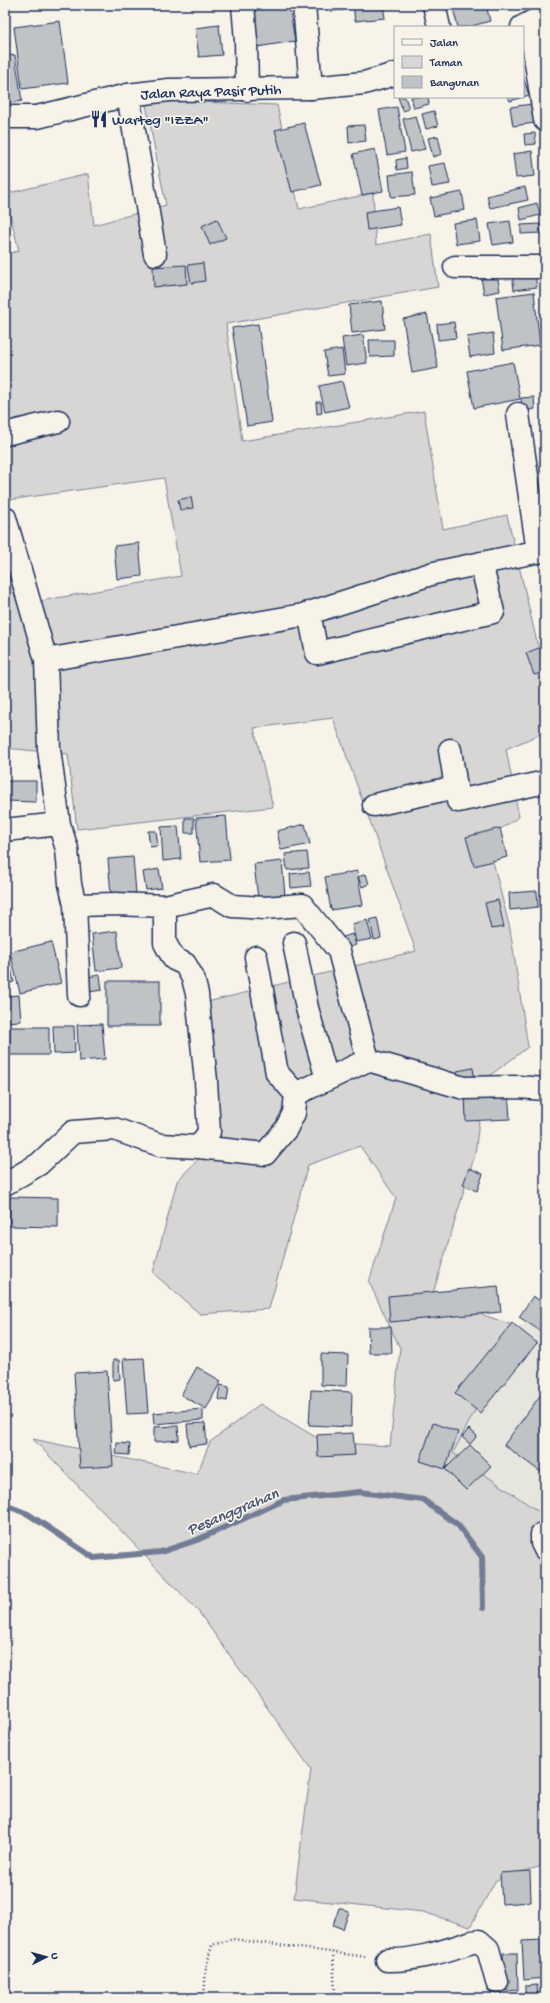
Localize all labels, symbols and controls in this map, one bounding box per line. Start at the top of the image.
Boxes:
legend [394,26,524,98]
text: Jalan [430,37,458,51]
text: Taman [429,57,462,71]
text: Bangunan [429,77,479,91]
street label: Jalan Raya Pasir Putih [140,82,282,104]
restaurant icon: Warteg "IZZA" [89,109,109,129]
place label: Warteg "IZZA" [112,112,209,130]
water label: Pesanggrahan [185,1485,282,1541]
north arrow [26,1937,66,1977]
text: U [48,1952,60,1961]

